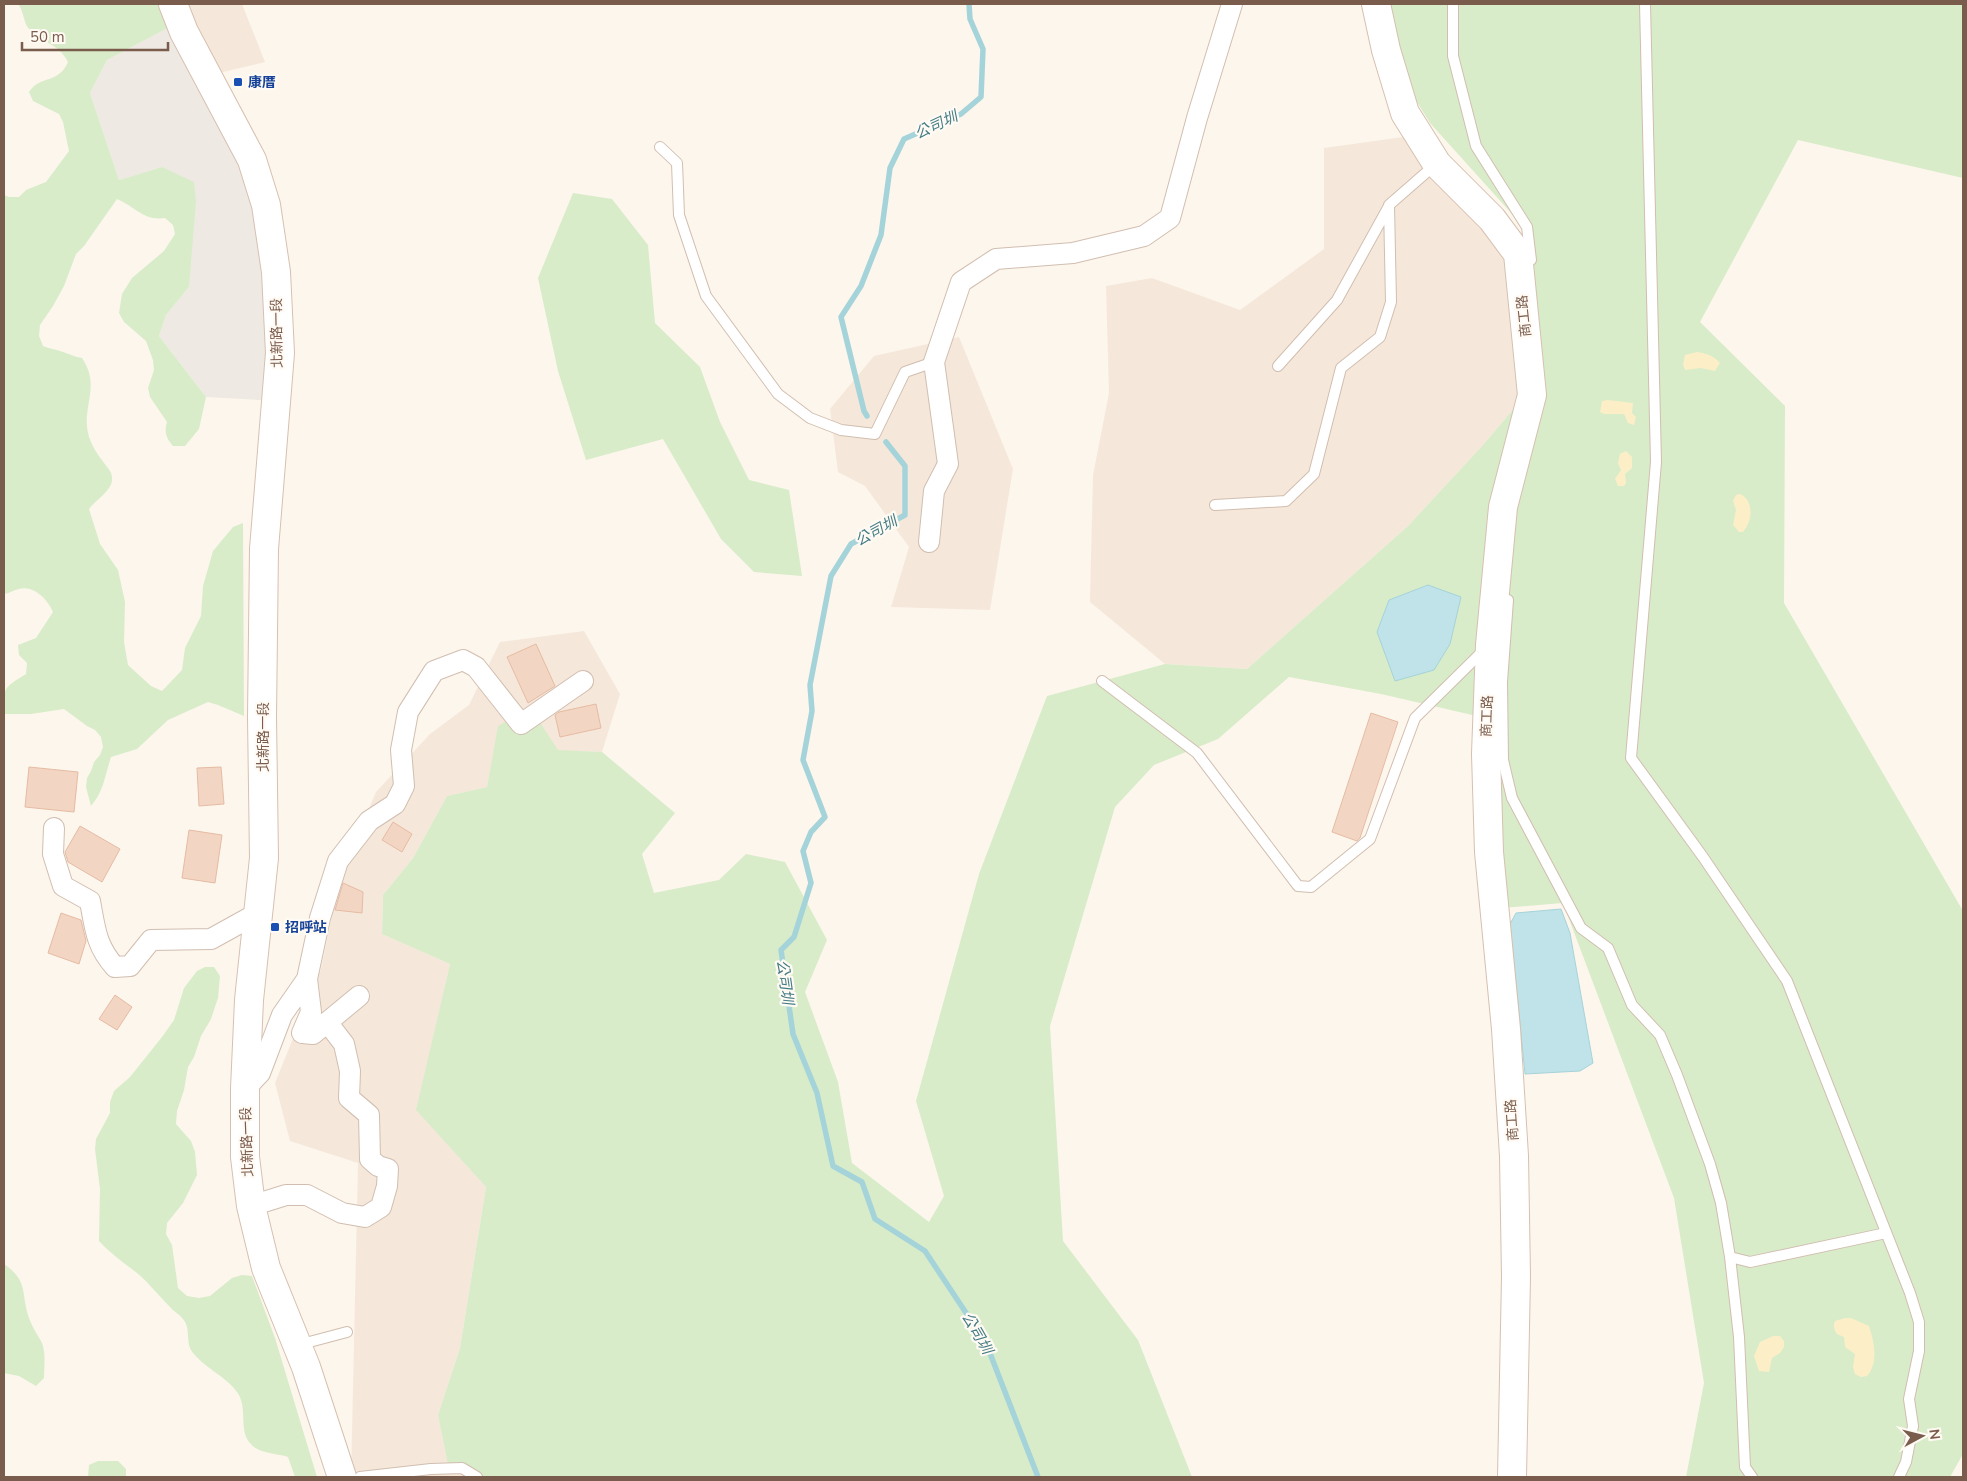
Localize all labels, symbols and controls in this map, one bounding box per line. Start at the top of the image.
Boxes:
scale bar [22,20,169,52]
text: 50 m [30,27,65,47]
place label: 康厝 [248,73,276,92]
marker: 康厝 [232,76,244,88]
water label: 公司圳 [911,106,962,144]
street label: 商工路 [1512,294,1536,338]
street label: 北新路一段 [267,298,287,368]
water label: 公司圳 [851,510,902,551]
street label: 商工路 [1477,695,1497,737]
street label: 北新路一段 [254,702,273,772]
place label: 招呼站 [285,918,327,937]
marker: 招呼站 [269,921,281,933]
water label: 公司圳 [772,958,798,1008]
street label: 商工路 [1501,1098,1523,1142]
street label: 北新路一段 [236,1107,258,1177]
water label: 公司圳 [957,1309,998,1359]
north arrow [1897,1411,1947,1461]
text: N [1924,1428,1944,1441]

